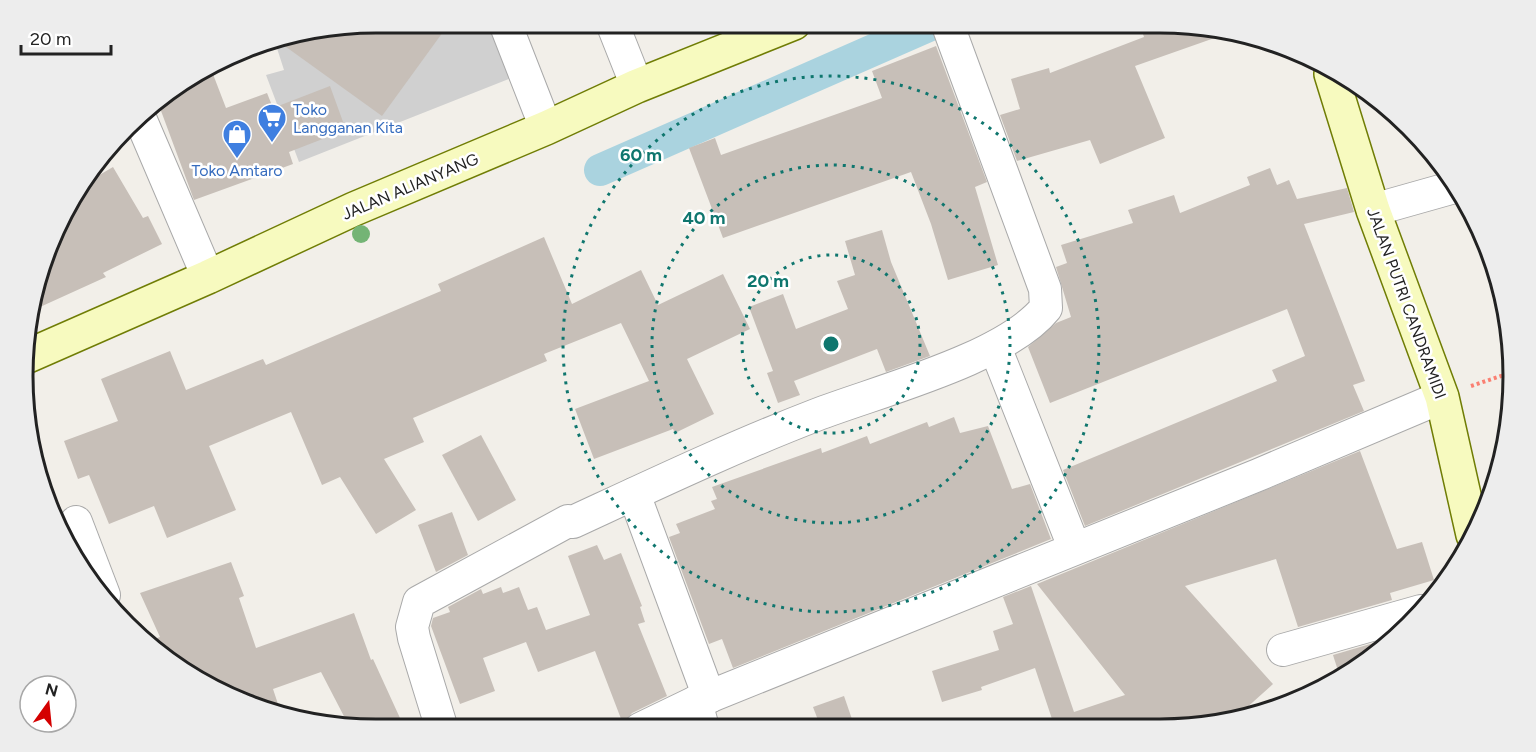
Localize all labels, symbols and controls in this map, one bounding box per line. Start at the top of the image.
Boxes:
scale bar [21,18,111,56]
text: 20 m [30,28,71,50]
place label: Toko Langganan Kita [293,100,403,137]
supermarket icon: Toko Langganan Kita [256,102,288,144]
shop icon: Toko Amtaro [221,118,253,160]
text: 60 m [620,144,662,166]
street label: JALAN ALIANYANG [339,149,481,224]
place label: Toko Amtaro [191,161,283,180]
street label: JALAN PUTRI CANDRAMIDI [1363,205,1450,401]
text: 40 m [682,207,726,229]
text: 20 m [747,270,789,292]
centre of rings [821,334,841,354]
north arrow [18,674,78,734]
text: N [43,679,60,701]

